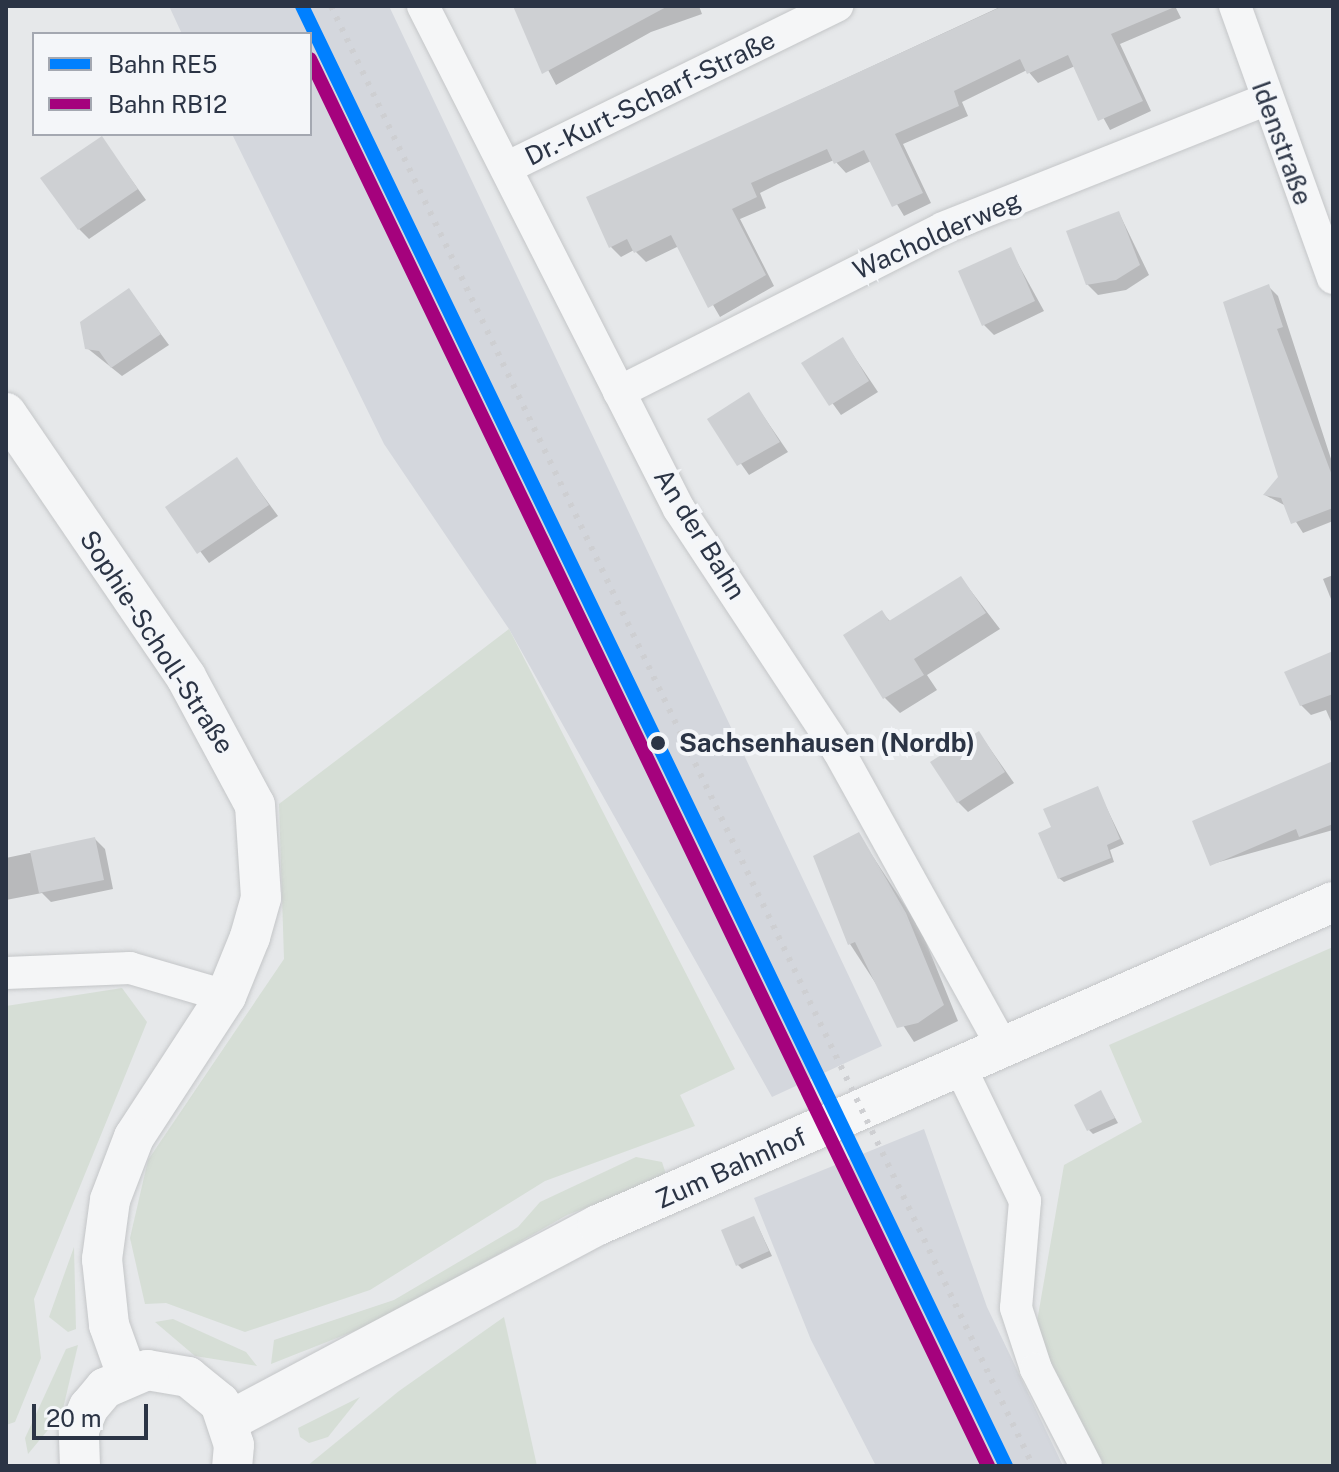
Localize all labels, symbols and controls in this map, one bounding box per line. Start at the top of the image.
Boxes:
street label: Dr.-Kurt-Scharf-Straße [520,24,780,172]
legend [32,32,312,136]
text: Bahn RE5 [108,50,217,78]
street label: Idenstraße [1245,77,1319,209]
text: Bahn RB12 [108,90,227,118]
street label: Wacholderweg [848,184,1026,286]
street label: An der Bahn [647,463,753,605]
street label: Sophie-Scholl-Straße [73,525,241,759]
place label: Sachsenhausen (Nordb) [679,727,975,759]
marker: Sachsenhausen (Nordb) [644,729,672,757]
street label: Zum Bahnhof [651,1121,811,1215]
scale bar [36,1388,152,1438]
text: 20 m [46,1404,102,1432]

